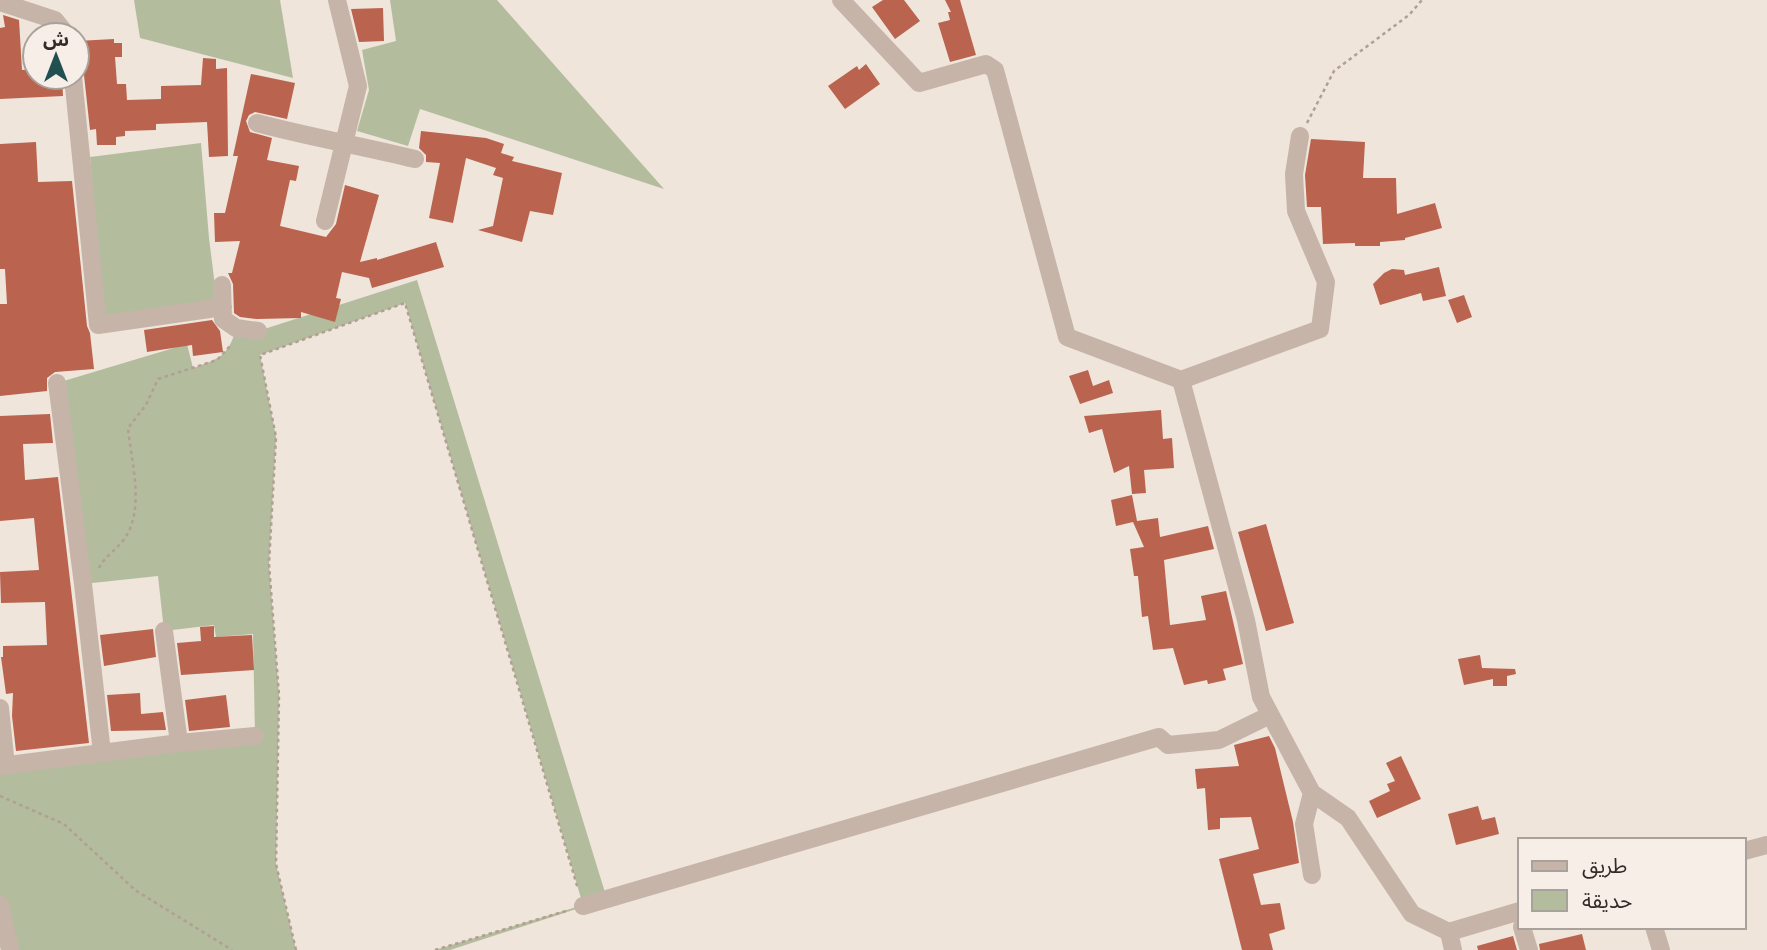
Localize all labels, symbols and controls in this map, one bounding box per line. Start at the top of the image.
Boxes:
north arrow [21,21,91,91]
text: ش [43,27,69,51]
legend [1518,838,1746,929]
text: طريق [1582,852,1627,879]
text: حديقة [1582,887,1632,913]

